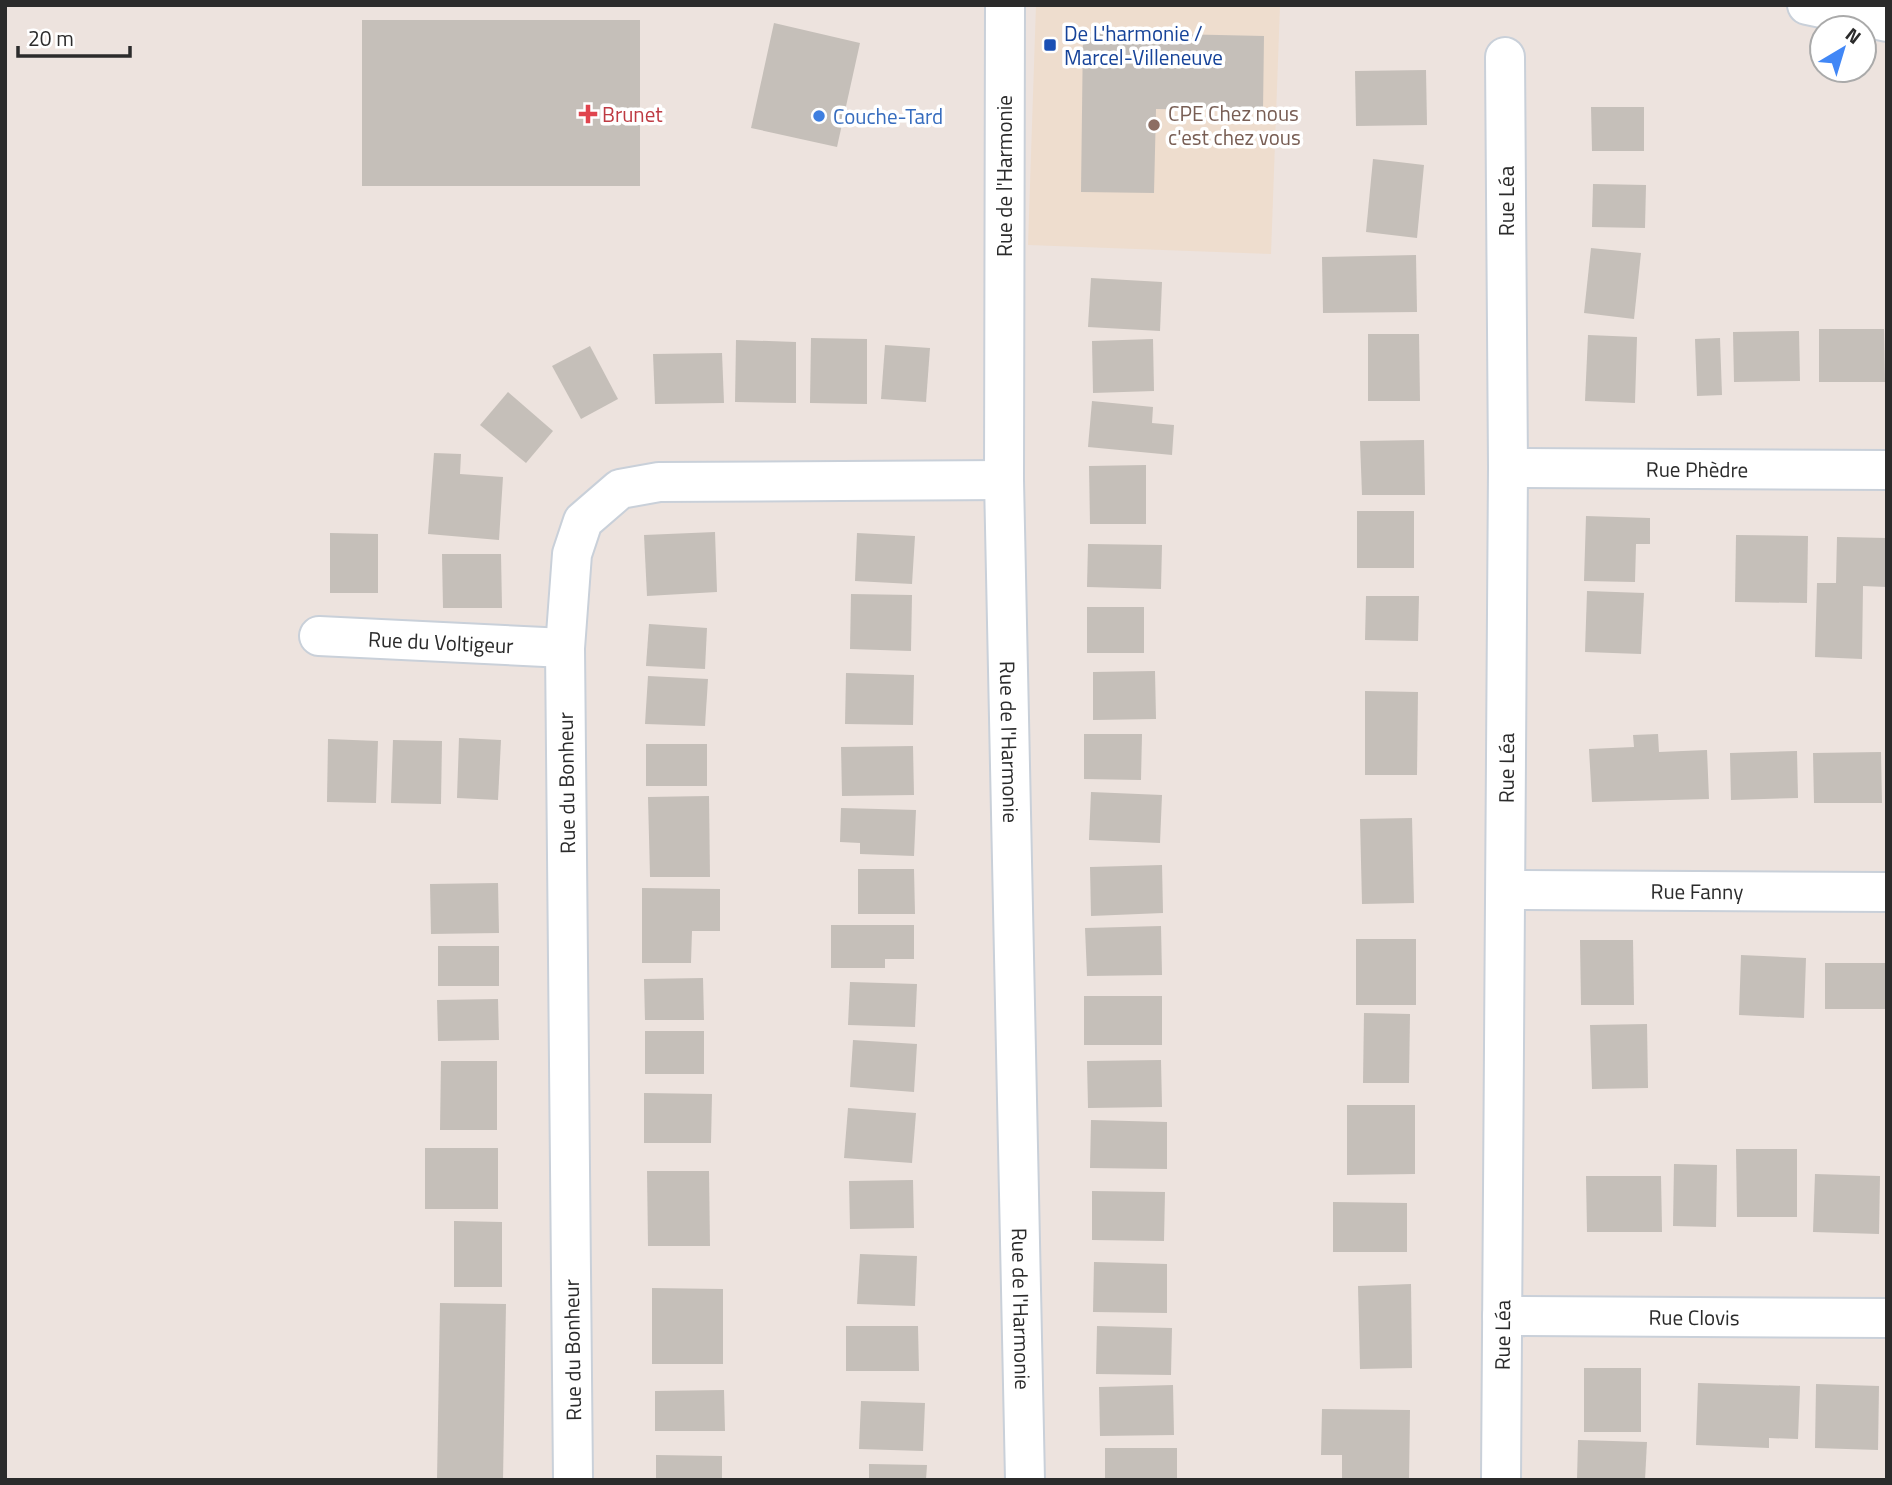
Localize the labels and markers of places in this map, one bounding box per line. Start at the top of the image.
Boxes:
place label: De L'harmonie / Marcel-Villeneuve [1064,17,1223,73]
marker: De L'harmonie / Marcel-Villeneuve [1042,37,1058,53]
place label: CPE Chez nous c'est chez vous [1168,97,1301,153]
place label: Brunet [602,98,663,130]
place label: Couche-Tard [833,100,943,132]
marker: Brunet [580,106,596,122]
marker: Couche-Tard [811,108,827,124]
marker: CPE Chez nous c'est chez vous [1146,117,1162,133]

